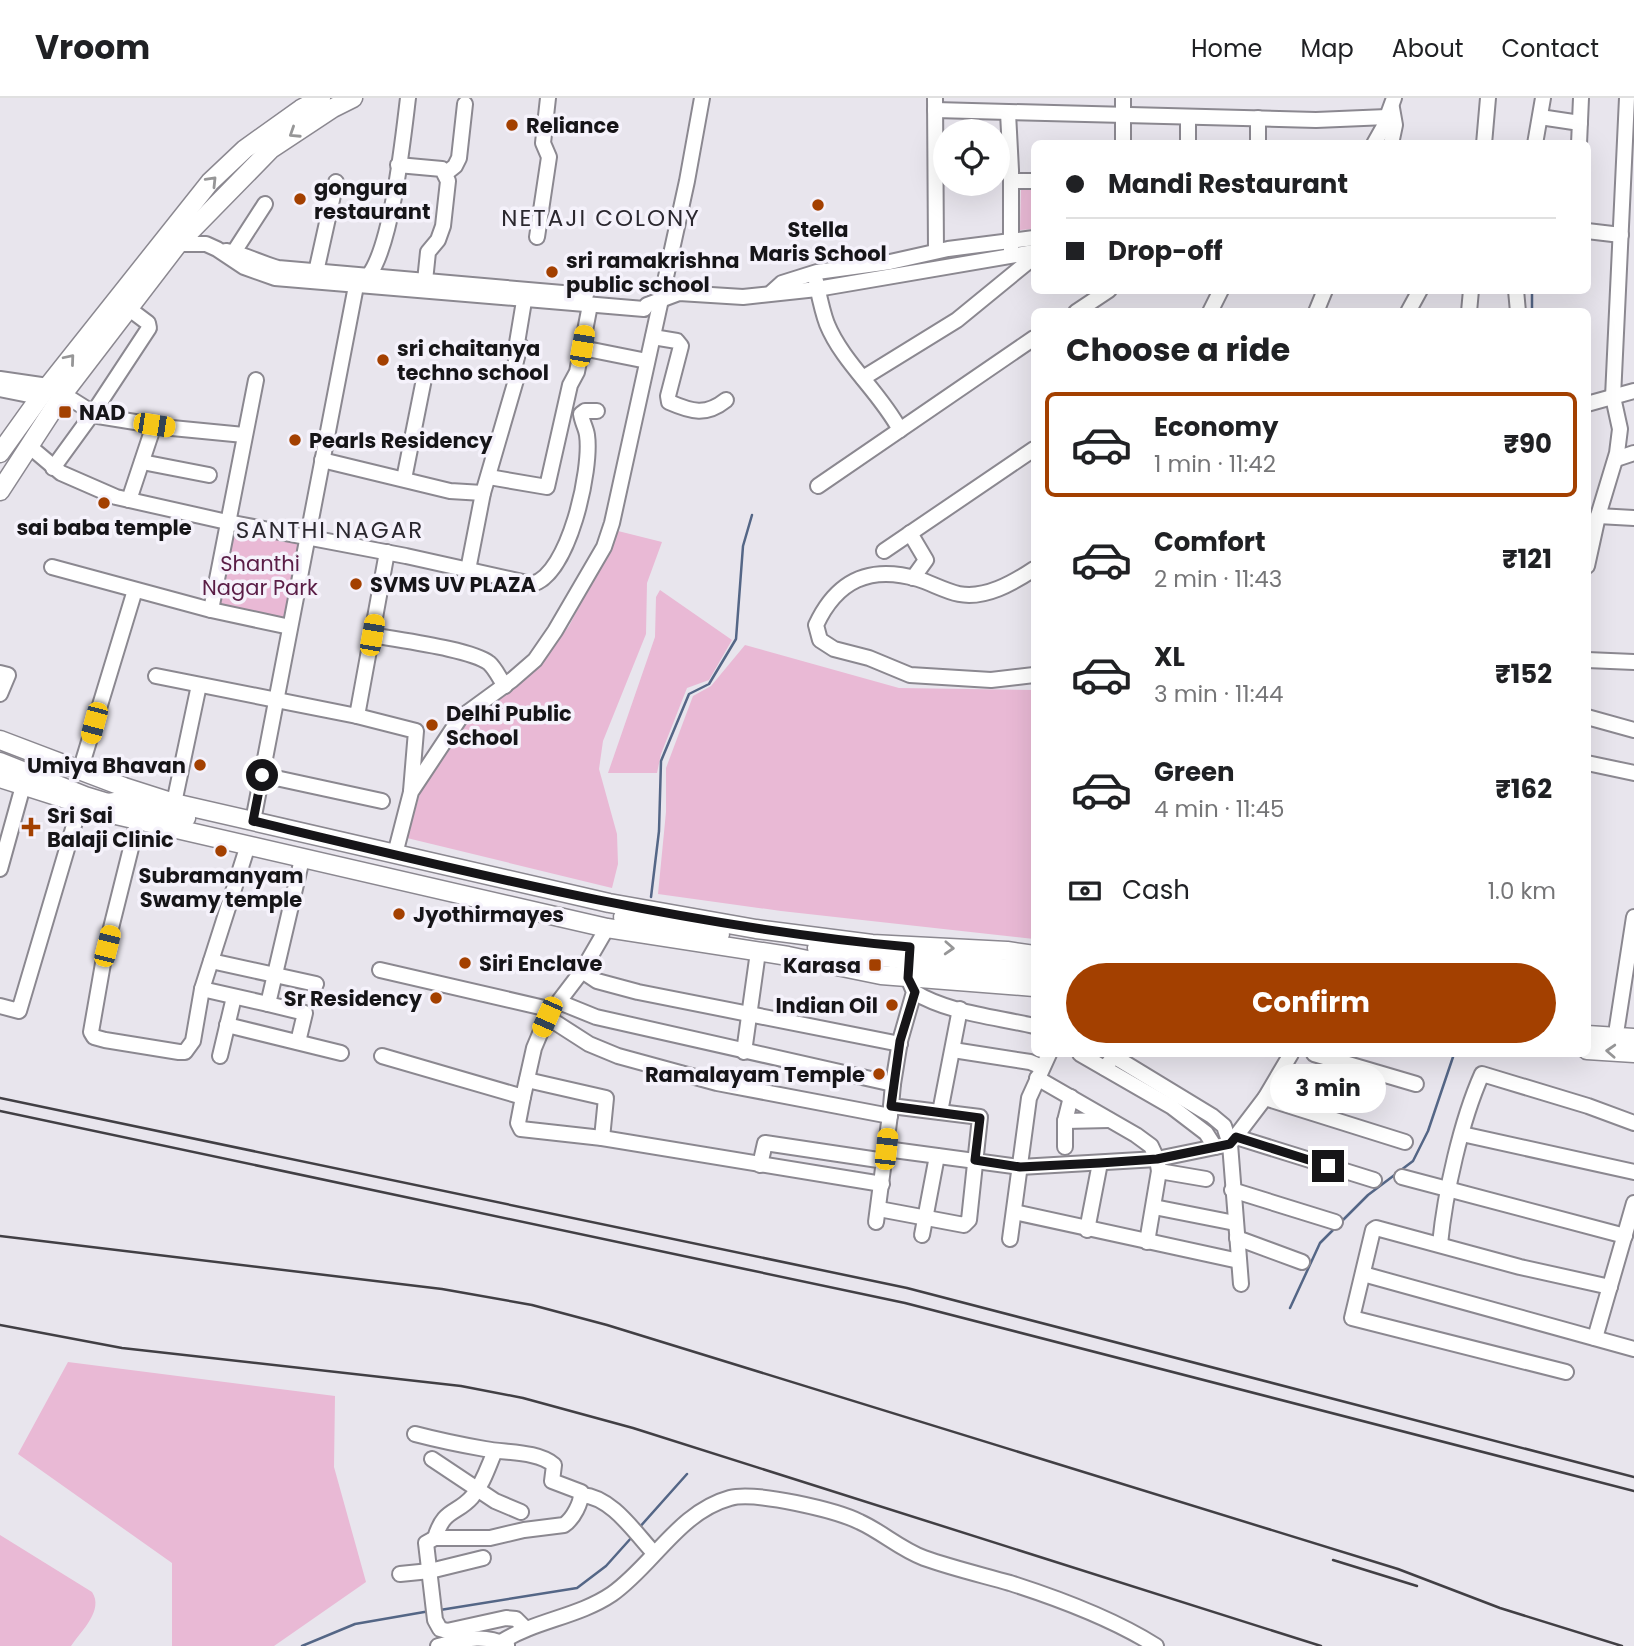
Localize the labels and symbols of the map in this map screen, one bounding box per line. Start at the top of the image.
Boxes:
place label: Reliance [526,111,619,140]
marker: Reliance [504,117,520,133]
one-way arrow [289,125,302,138]
place label: gongura restaurant [314,173,431,226]
one-way arrow [204,176,217,189]
marker: gongura restaurant [292,191,308,207]
marker: Stella Maris School [810,197,826,213]
district label: NETAJI COLONY [501,202,701,234]
place label: Stella Maris School [749,215,887,268]
place label: sri ramakrishna public school [566,246,740,299]
marker: sri ramakrishna public school [544,264,560,280]
car [569,323,596,369]
place label: sri chaitanya techno school [397,334,549,387]
marker: sri chaitanya techno school [375,352,391,368]
one-way arrow [62,354,74,367]
place label: NAD [79,398,126,427]
marker: NAD [57,404,73,420]
car [132,411,177,439]
place label: Pearls Residency [309,426,493,455]
marker: Pearls Residency [287,432,303,448]
marker: sai baba temple [96,495,112,511]
place label: sai baba temple [16,513,192,542]
district label: SANTHI NAGAR [236,514,424,546]
park label: Shanthi Nagar Park [202,549,318,602]
place label: SVMS UV PLAZA [370,570,537,599]
marker: SVMS UV PLAZA [348,576,364,592]
car [359,612,386,658]
place label: Delhi Public School [446,699,572,752]
car [79,700,110,746]
marker: Delhi Public School [424,717,440,733]
place label: Umiya Bhavan [27,751,186,780]
marker: Umiya Bhavan [192,757,208,773]
route start [246,759,278,791]
place label: Sri Sai Balaji Clinic [47,801,174,854]
marker: Sri Sai Balaji Clinic [21,817,41,837]
marker: Subramanyam Swamy temple [213,843,229,859]
place label: Subramanyam Swamy temple [139,861,304,914]
place label: Jyothirmayes [413,900,564,929]
marker: Jyothirmayes [391,906,407,922]
car [92,923,123,969]
one-way arrow [944,941,955,956]
place label: Siri Enclave [479,949,603,978]
place label: Karasa [783,951,861,980]
marker: Siri Enclave [457,955,473,971]
marker: Karasa [867,957,883,973]
place label: Sr Residency [284,984,423,1013]
marker: Sr Residency [428,990,444,1006]
place label: Indian Oil [775,991,878,1020]
car [529,994,566,1040]
marker: Indian Oil [884,997,900,1013]
one-way arrow [1605,1044,1616,1059]
place label: Ramalayam Temple [645,1060,865,1089]
callout: 3 min [1270,1065,1386,1114]
marker: Ramalayam Temple [871,1066,887,1082]
car [874,1127,899,1171]
route end [1312,1150,1344,1182]

